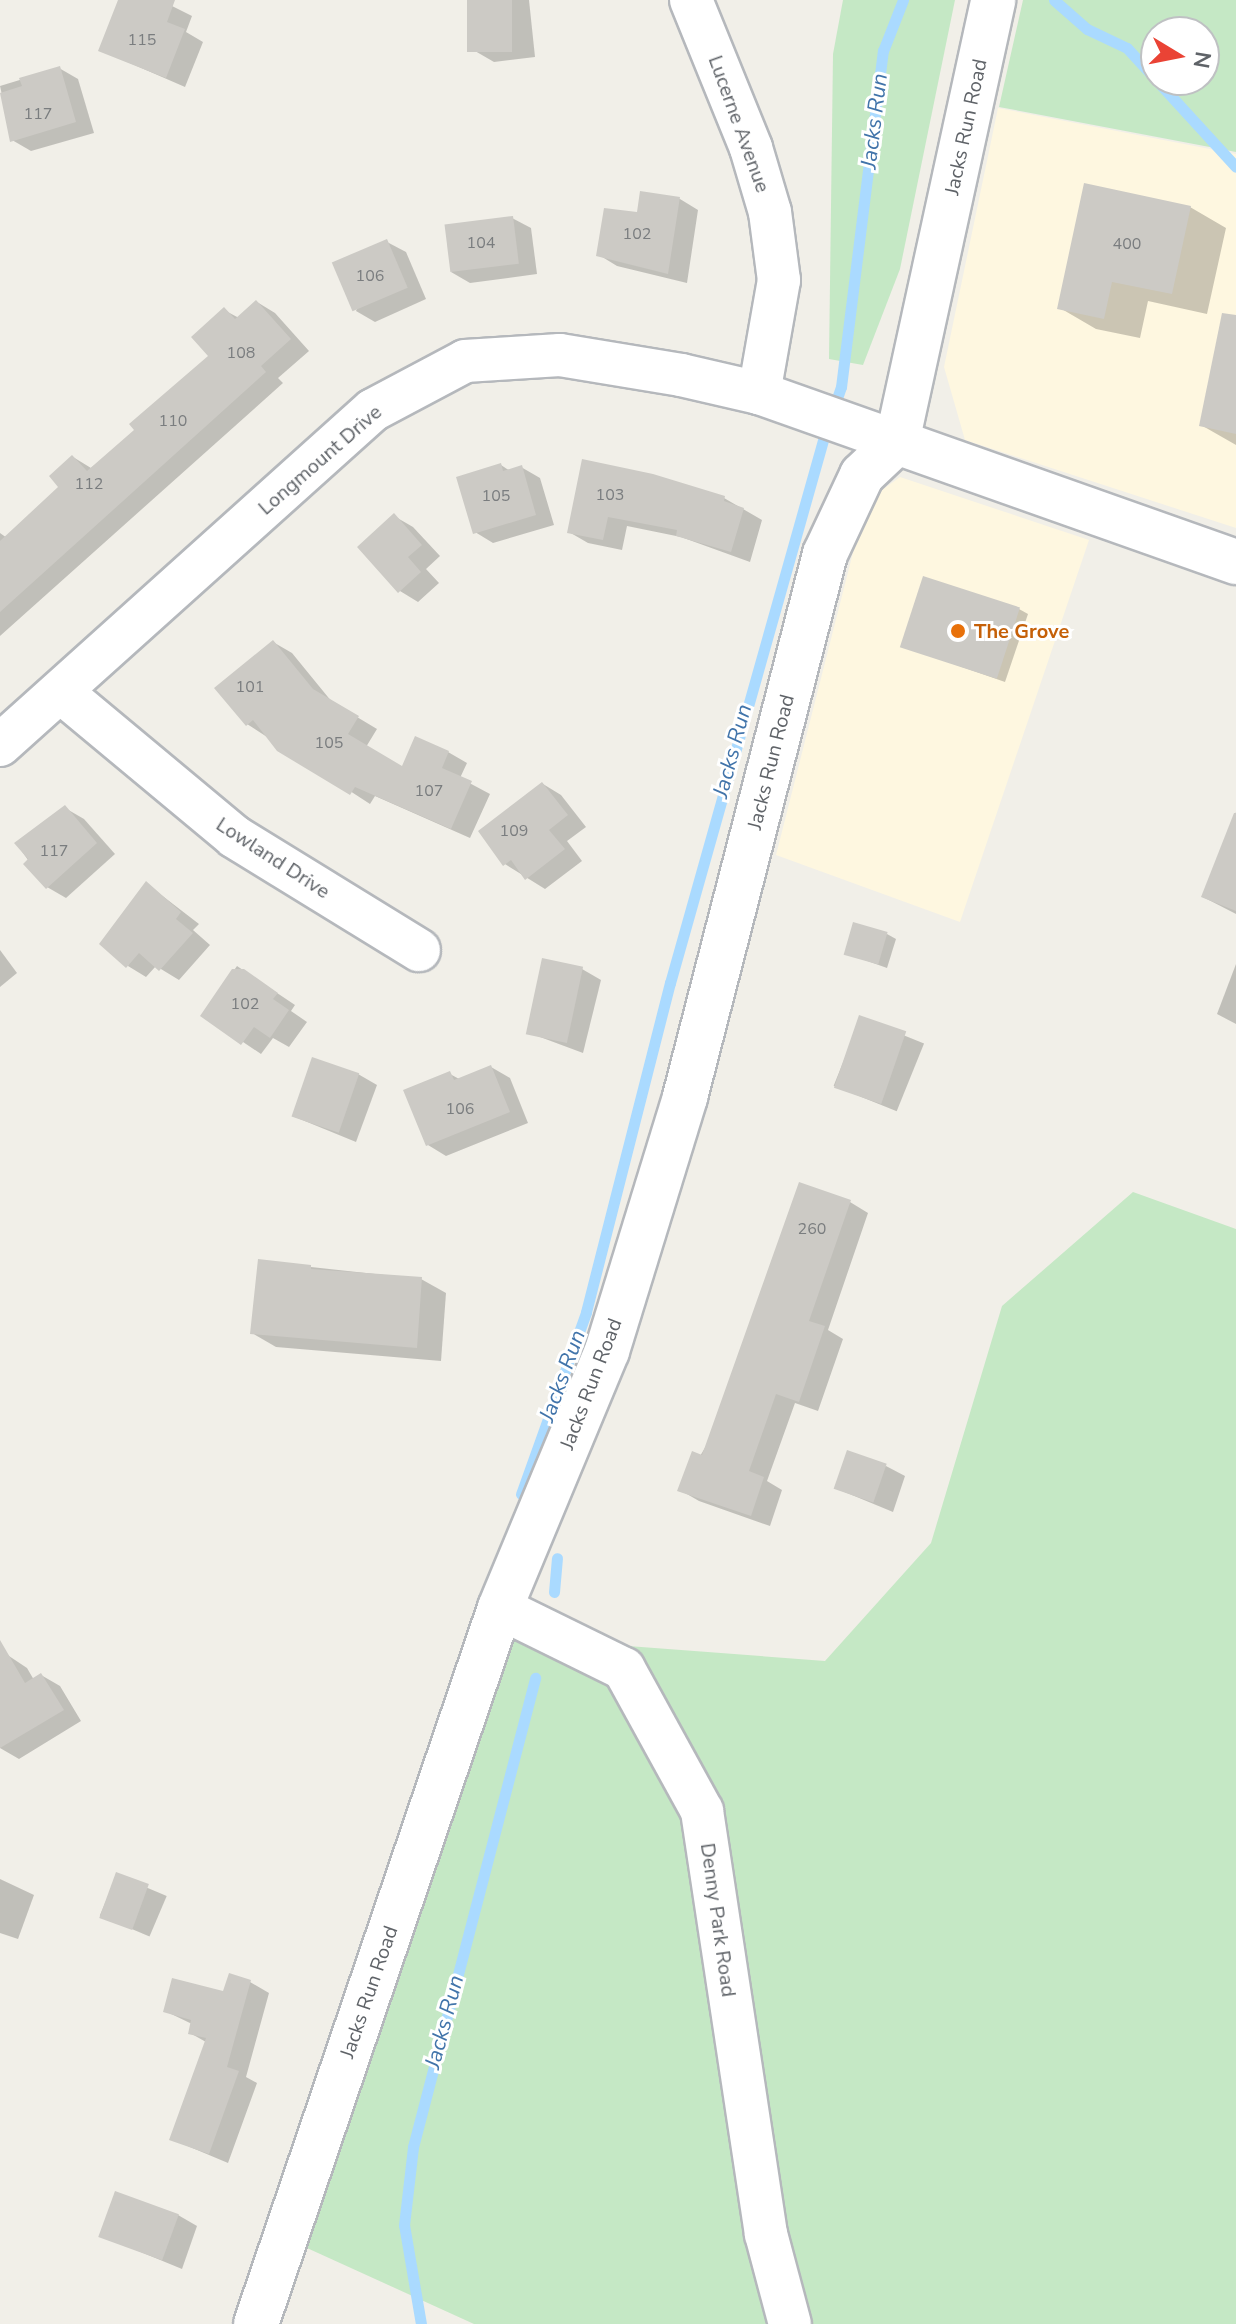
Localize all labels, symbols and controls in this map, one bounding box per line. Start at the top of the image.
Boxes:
north arrow [1140,16,1220,96]
house number: 115 [128,30,156,50]
text: N [1185,49,1218,71]
street label: Lucerne Avenue [703,52,775,196]
street label: Jacks Run Road [940,57,992,197]
water label: Jacks Run [856,72,894,170]
house number: 117 [24,104,52,124]
house number: 102 [623,224,651,244]
house number: 104 [467,233,495,253]
house number: 400 [1113,234,1141,254]
house number: 106 [356,266,384,286]
house number: 108 [227,343,255,363]
street label: Longmount Drive [254,400,386,520]
house number: 110 [159,411,187,431]
house number: 112 [75,474,103,494]
house number: 103 [596,485,624,505]
house number: 105 [482,486,510,506]
place label: The Grove [974,619,1069,643]
marker: The Grove [949,622,967,640]
house number: 101 [236,677,264,697]
street label: Jacks Run Road [743,692,799,832]
water label: Jacks Run [708,701,758,801]
house number: 105 [315,733,343,753]
house number: 107 [415,781,443,801]
street label: Lowland Drive [212,812,334,904]
house number: 109 [500,821,528,841]
house number: 117 [40,841,68,861]
house number: 102 [231,994,259,1014]
house number: 106 [446,1099,474,1119]
house number: 260 [798,1219,826,1239]
street label: Jacks Run Road [555,1315,627,1453]
water label: Jacks Run [534,1327,592,1425]
street label: Denny Park Road [695,1842,741,1998]
street label: Jacks Run Road [335,1923,403,2061]
water label: Jacks Run [420,1972,470,2072]

